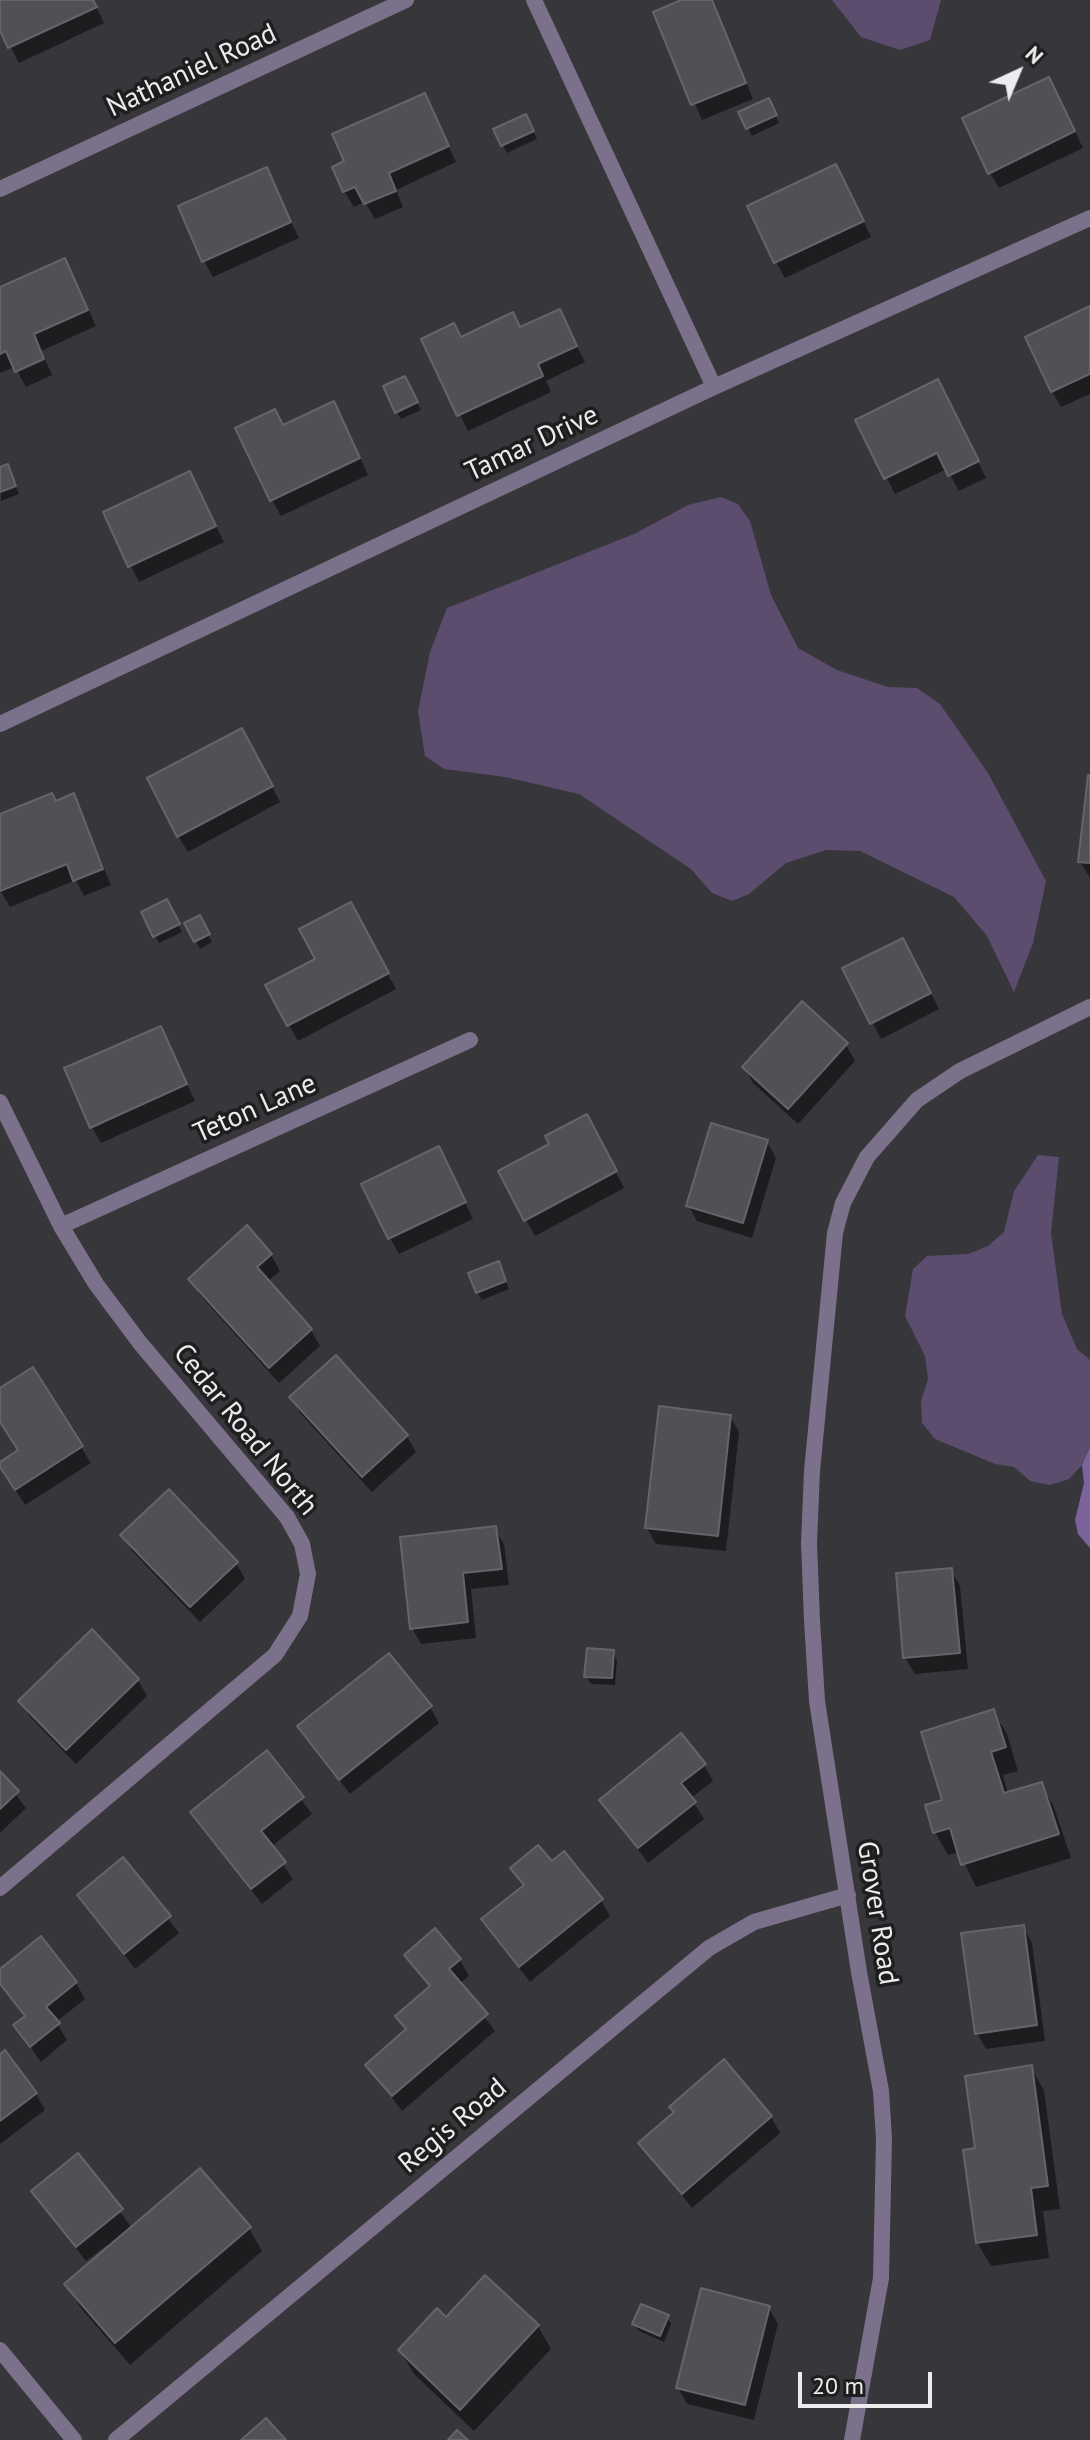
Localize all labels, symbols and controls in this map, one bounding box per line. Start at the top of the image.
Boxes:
street label: Nathaniel Road [102,17,282,125]
north arrow [978,32,1058,112]
text: N [1020,40,1050,70]
street label: Tamar Drive [460,399,604,489]
street label: Teton Lane [189,1067,321,1151]
street label: Cedar Road North [166,1337,324,1523]
street label: Grover Road [849,1839,905,1987]
street label: Regis Road [392,2071,514,2181]
scale bar [802,2356,936,2406]
text: 20 m [812,2370,864,2401]

